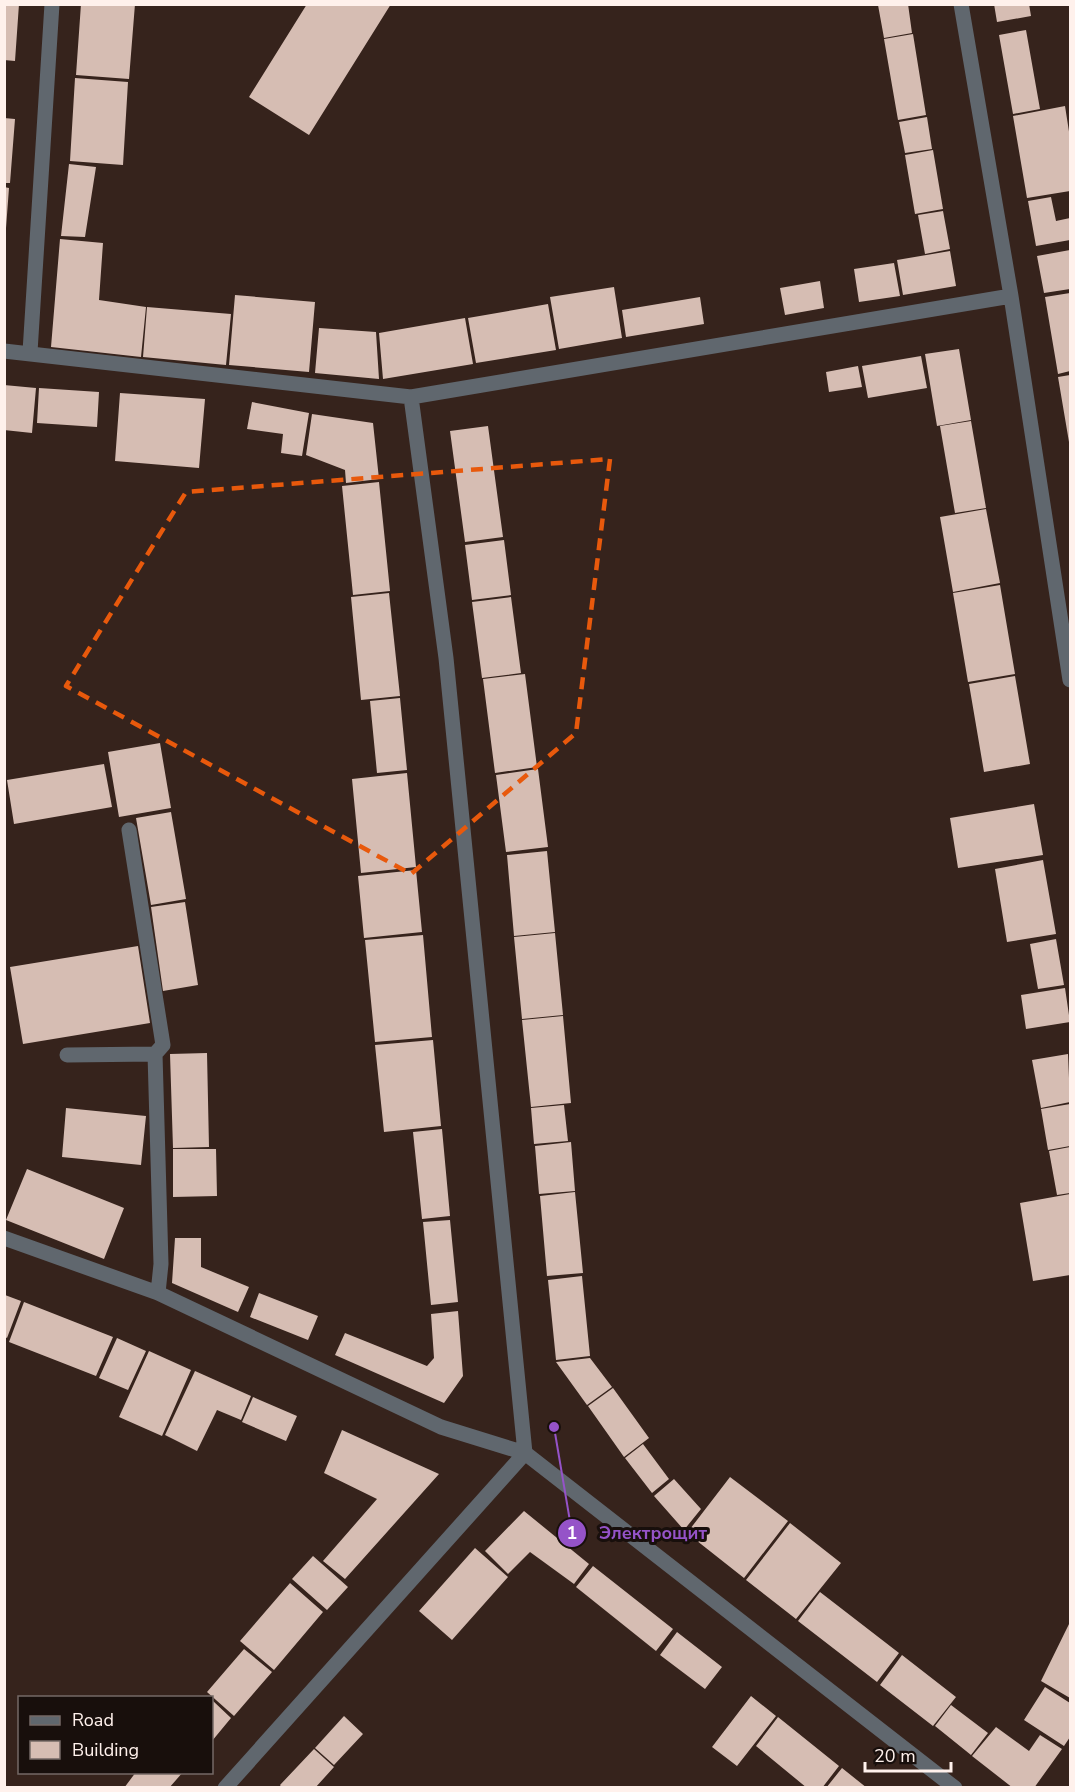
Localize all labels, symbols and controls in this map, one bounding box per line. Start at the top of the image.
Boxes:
callout: Электрощит [557,1515,719,1551]
text: 1 [567,1521,577,1545]
text: Электрощит [599,1521,707,1545]
legend [18,1696,213,1774]
text: Road [72,1708,114,1732]
scale bar [865,1735,950,1773]
text: Building [72,1738,139,1762]
text: 20 m [874,1744,916,1768]

